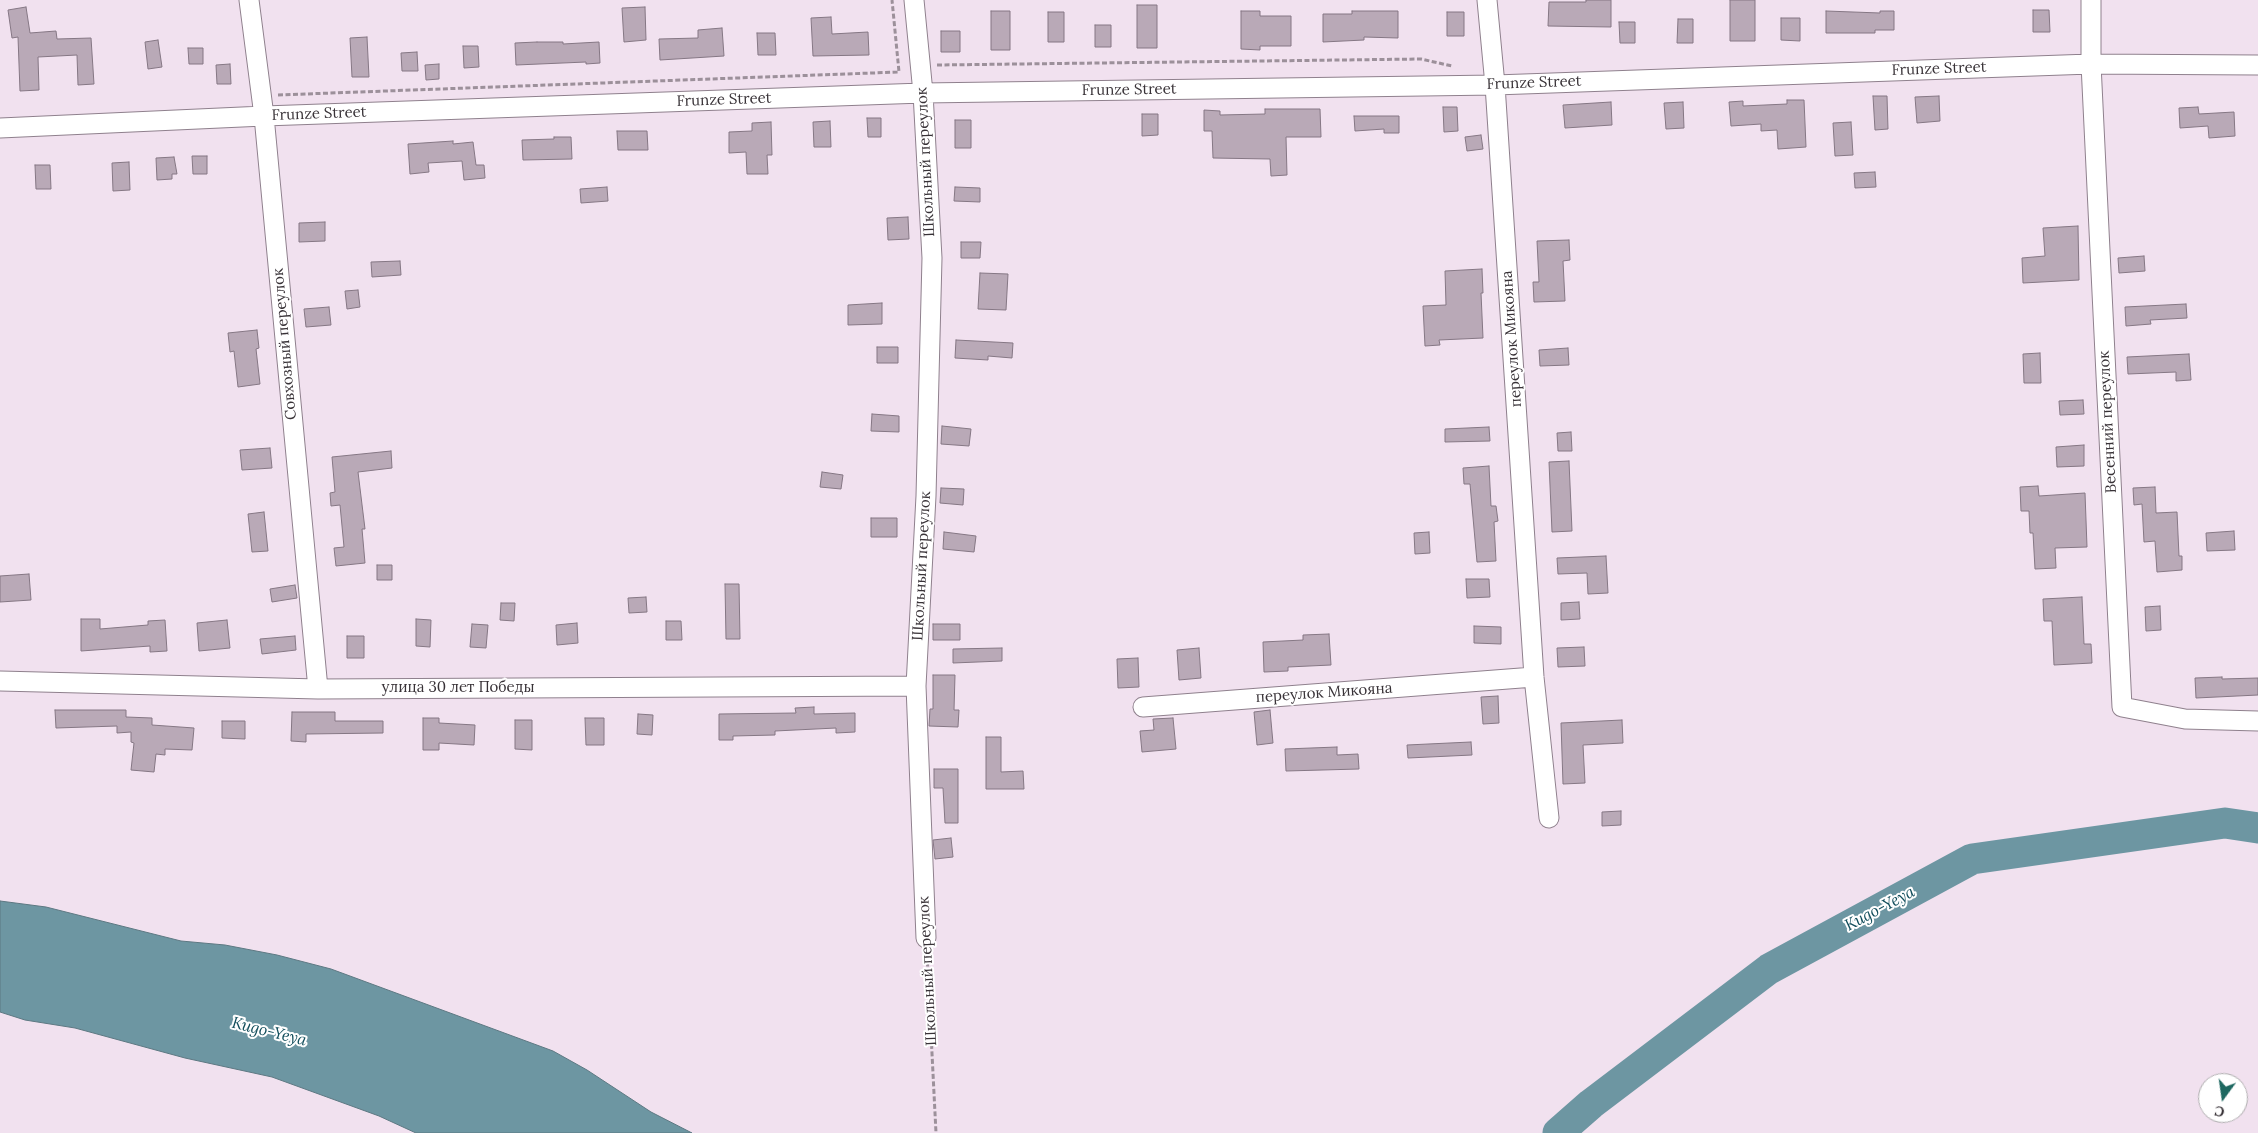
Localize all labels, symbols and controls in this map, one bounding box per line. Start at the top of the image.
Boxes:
street label: Frunze Street [1891,58,1987,80]
street label: Frunze Street [1486,72,1582,94]
street label: Frunze Street [1081,80,1177,100]
street label: Школьный переулок [913,87,939,237]
street label: Frunze Street [676,89,772,111]
street label: Frunze Street [271,103,367,125]
street label: Совхозный переулок [269,267,301,421]
street label: переулок Микояна [1498,270,1526,408]
street label: Весенний переулок [2095,350,2121,494]
street label: Школьный переулок [909,491,935,641]
street label: улица 30 лет Победы [381,679,535,697]
street label: переулок Микояна [1255,679,1393,707]
water label: Kugo-Yeya [1842,883,1918,935]
street label: Школьный переулок [915,896,941,1046]
water label: Kugo-Yeya [230,1013,308,1051]
north arrow [2198,1073,2248,1123]
text: С [2213,1102,2226,1121]

